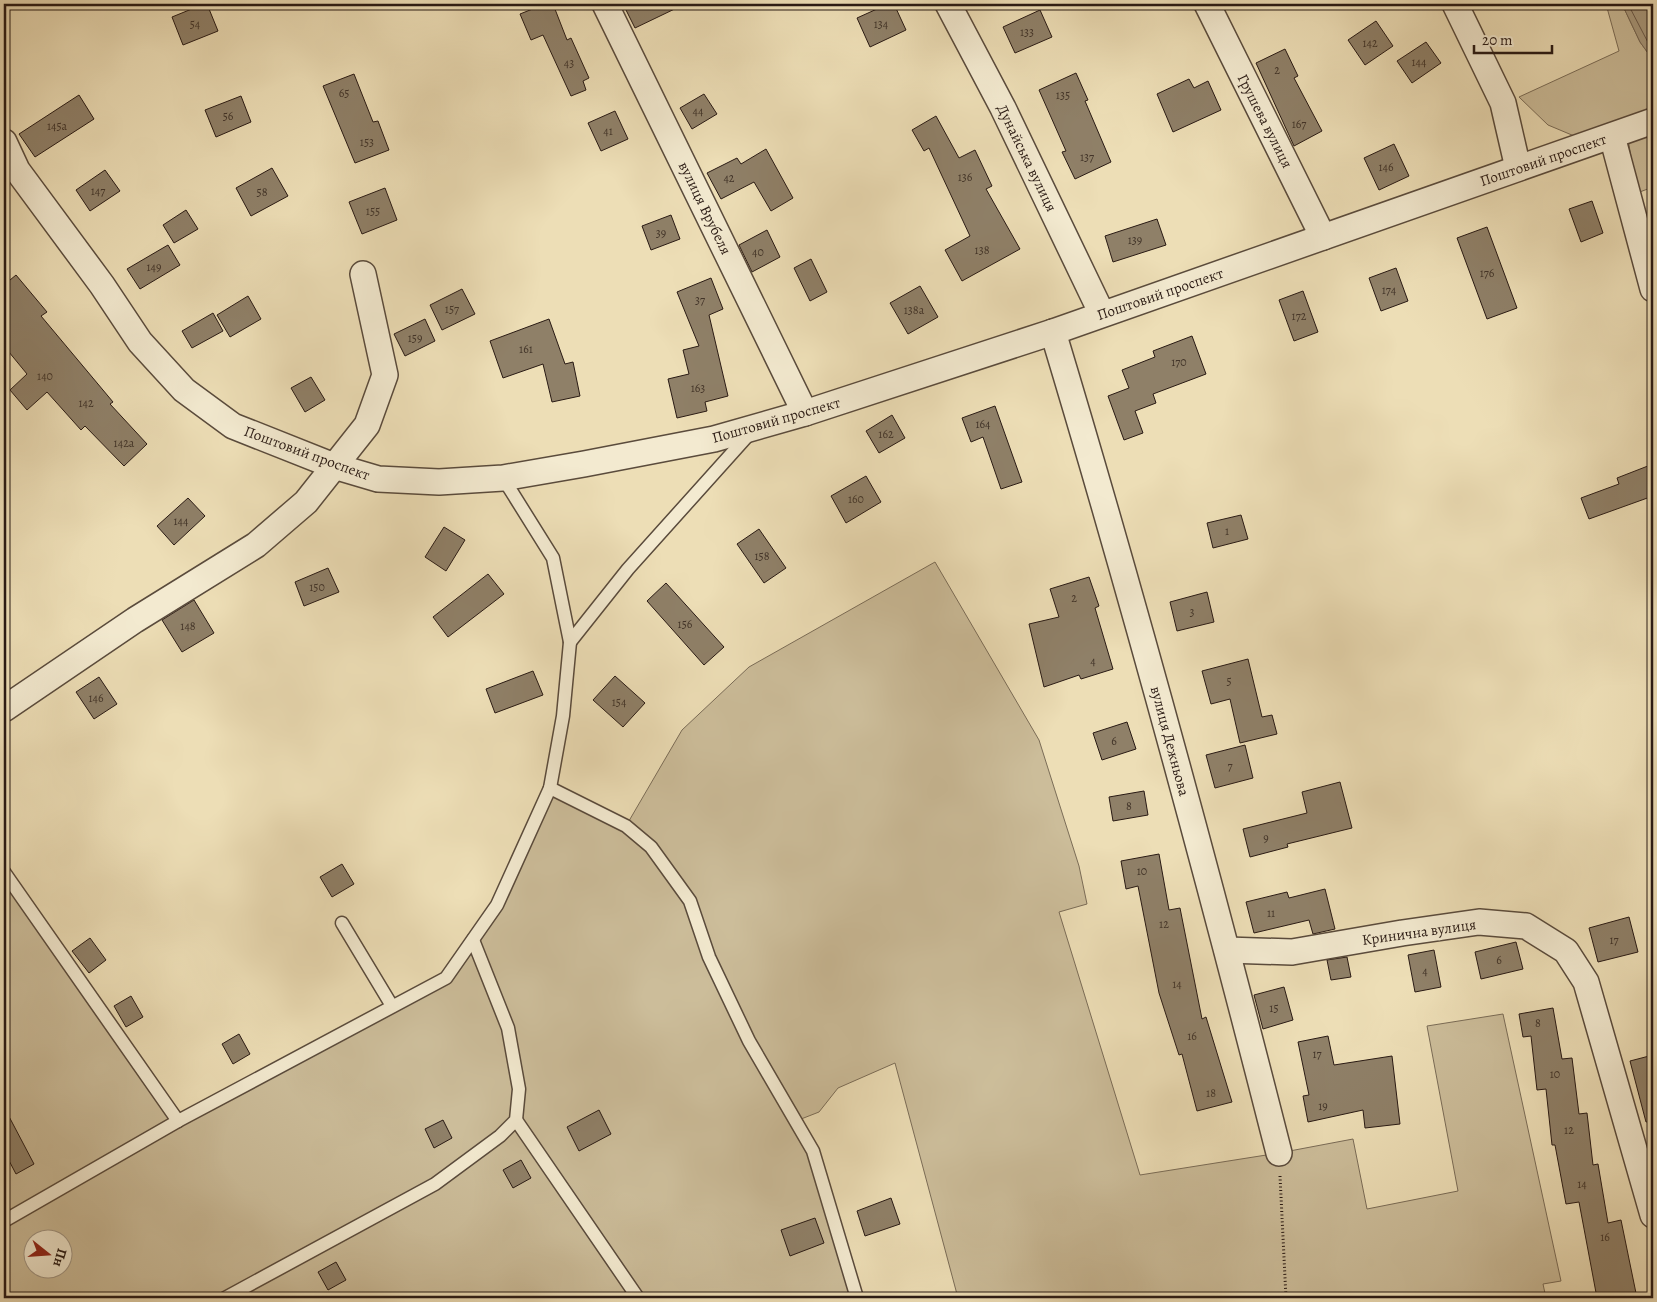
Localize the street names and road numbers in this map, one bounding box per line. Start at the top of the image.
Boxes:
street label: Грушева вулиця [1233,71,1297,171]
street label: Дунайська вулиця [992,101,1062,215]
street label: Поштовий проспект [1477,129,1609,191]
street label: вулиця Врубеля [674,158,736,258]
street label: Поштовий проспект [1094,263,1226,325]
street label: Поштовий проспект [710,392,843,448]
street label: Поштовий проспект [241,421,373,485]
street label: вулиця Дежньова [1146,684,1194,798]
street label: Кринична вулиця [1361,914,1477,950]

